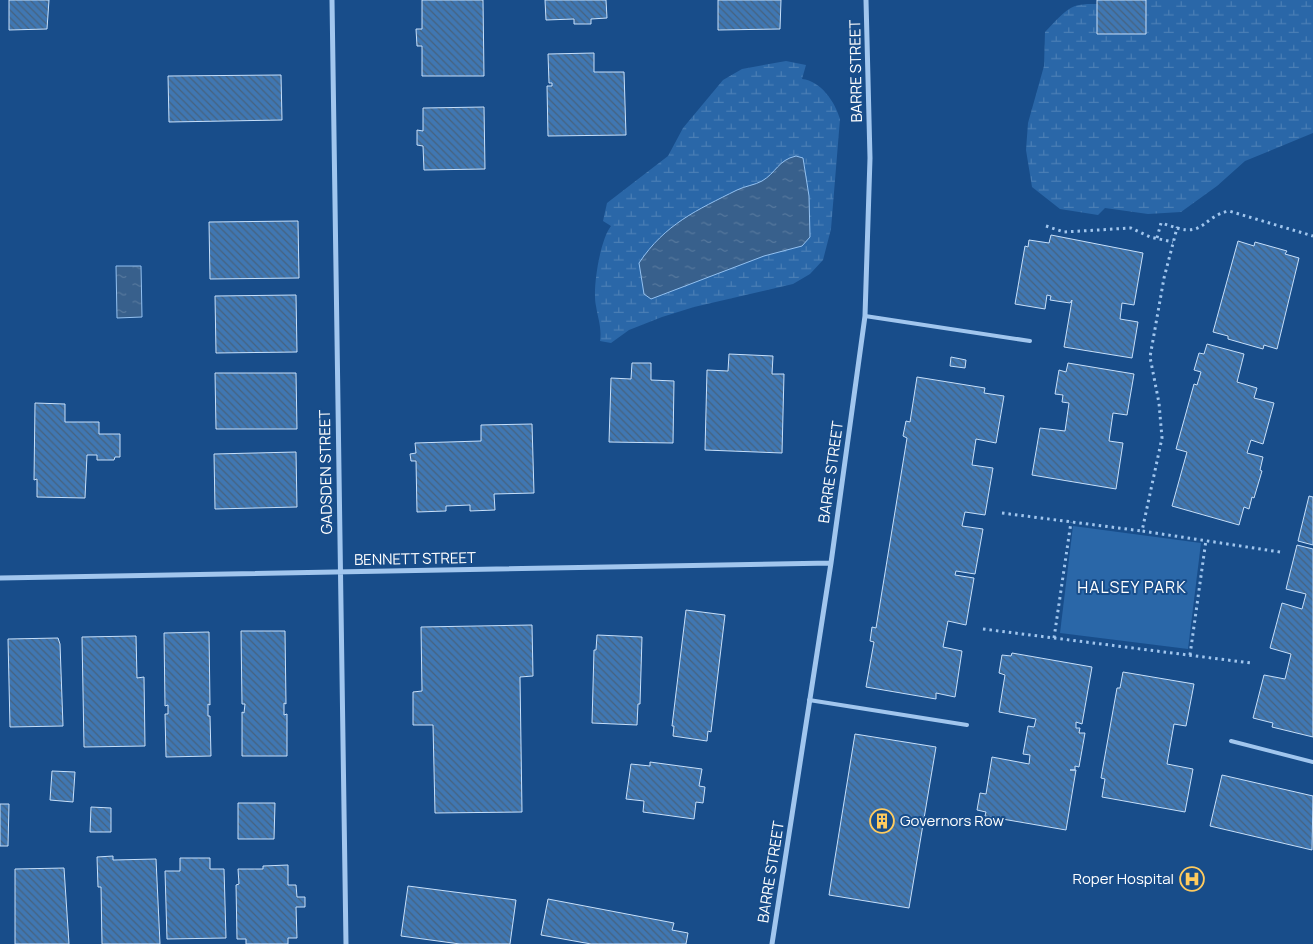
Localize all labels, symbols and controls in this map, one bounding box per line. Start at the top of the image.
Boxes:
street label: BARRE STREET [844,19,867,123]
street label: GADSDEN STREET [314,409,337,535]
street label: BARRE STREET [813,419,848,524]
street label: BENNETT STREET [354,547,476,570]
district label: HALSEY PARK [1077,576,1187,598]
building icon: Governors Row [869,808,895,834]
place label: Governors Row [900,810,1004,831]
street label: BARRE STREET [752,819,789,924]
hospital icon: Roper Hospital [1179,866,1205,892]
place label: Roper Hospital [1072,868,1174,889]

